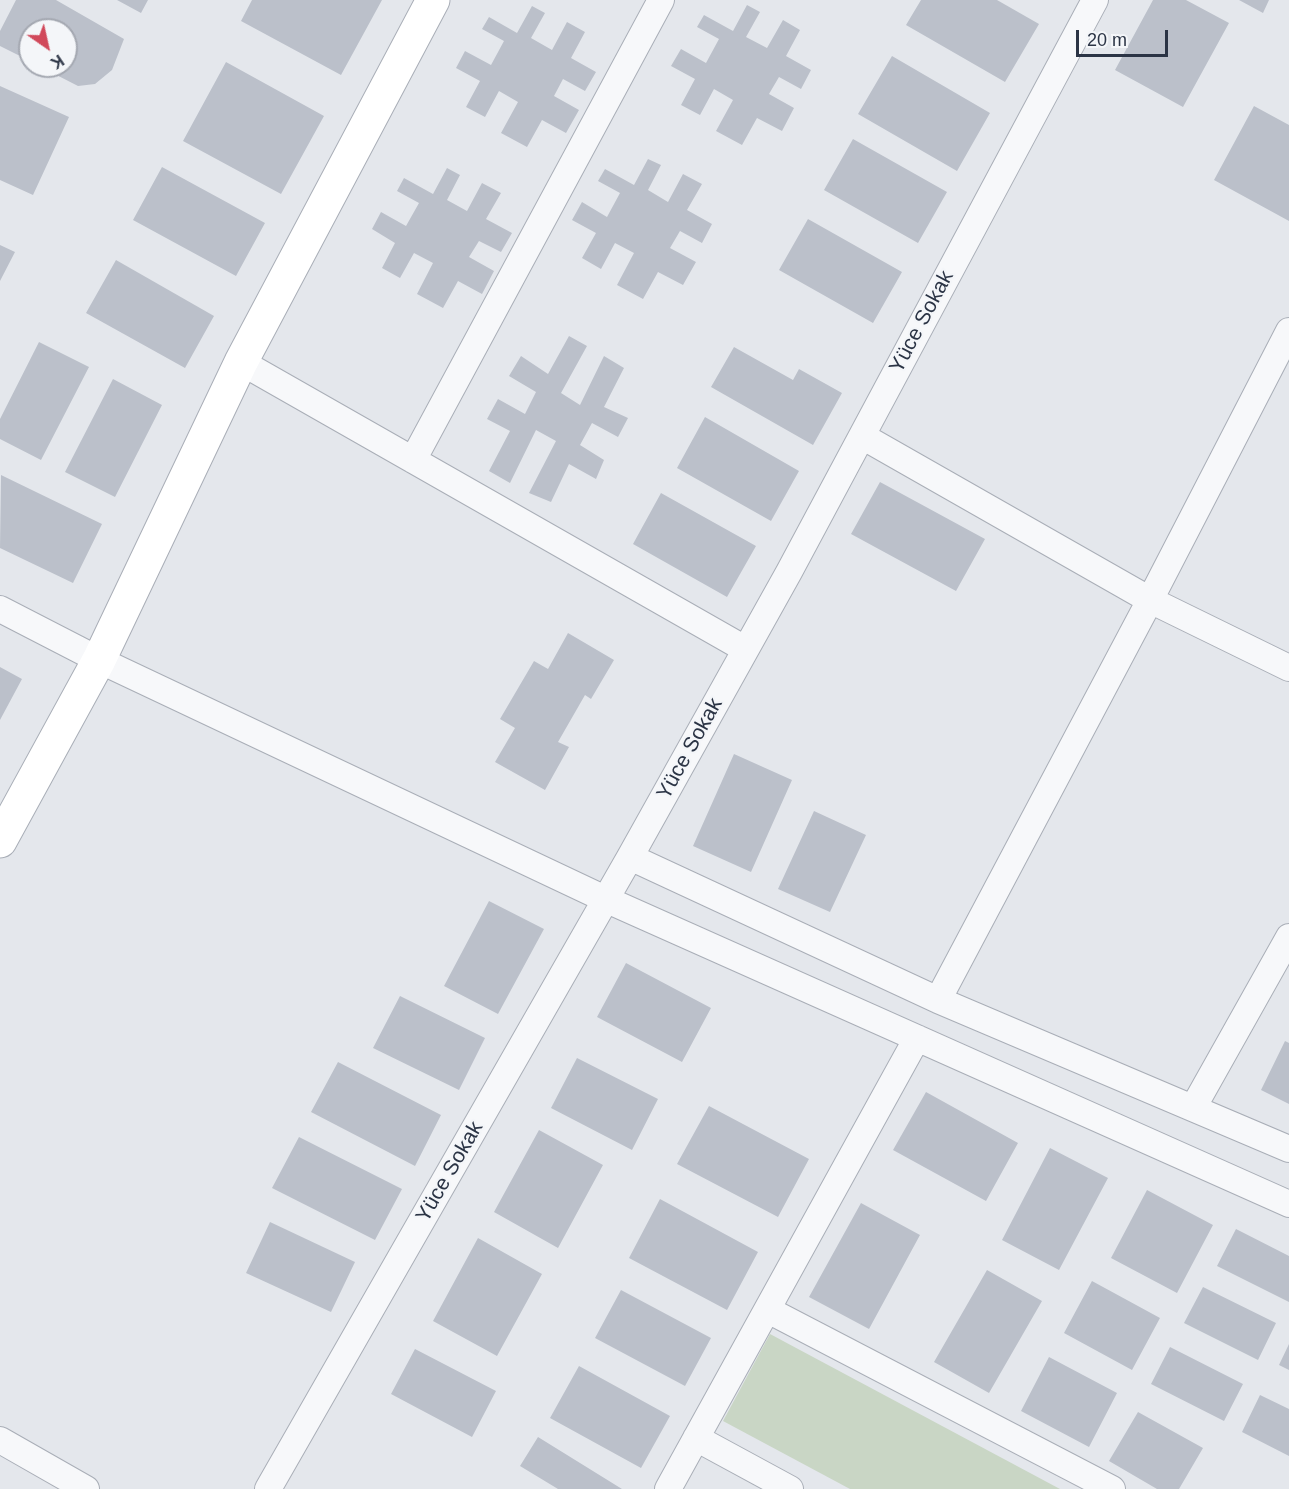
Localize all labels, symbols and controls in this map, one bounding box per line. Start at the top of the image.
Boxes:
north arrow [18,18,78,78]
scale bar [1079,18,1170,56]
text: 20 m [1087,30,1127,50]
text: K [48,51,67,72]
street label: Yüce Sokak [885,267,959,377]
street label: Yüce Sokak [652,694,728,804]
street label: Yüce Sokak [411,1117,489,1227]

